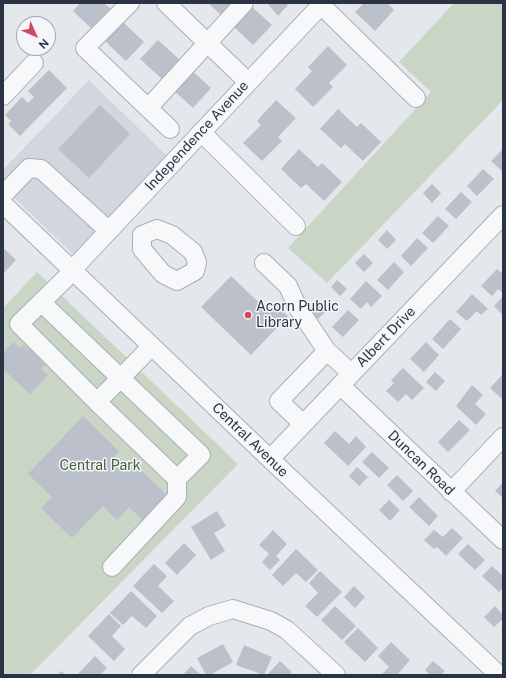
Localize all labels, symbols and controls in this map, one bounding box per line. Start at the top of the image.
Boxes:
north arrow [16,16,56,56]
text: N [36,36,51,51]
street label: Independence Avenue [142,78,252,194]
place label: Acorn Public Library [256,299,339,332]
street label: Albert Drive [353,303,419,371]
marker: Acorn Public Library [243,310,253,320]
street label: Central Avenue [208,399,292,481]
street label: Duncan Road [384,427,458,499]
park label: Central Park [59,458,141,474]

